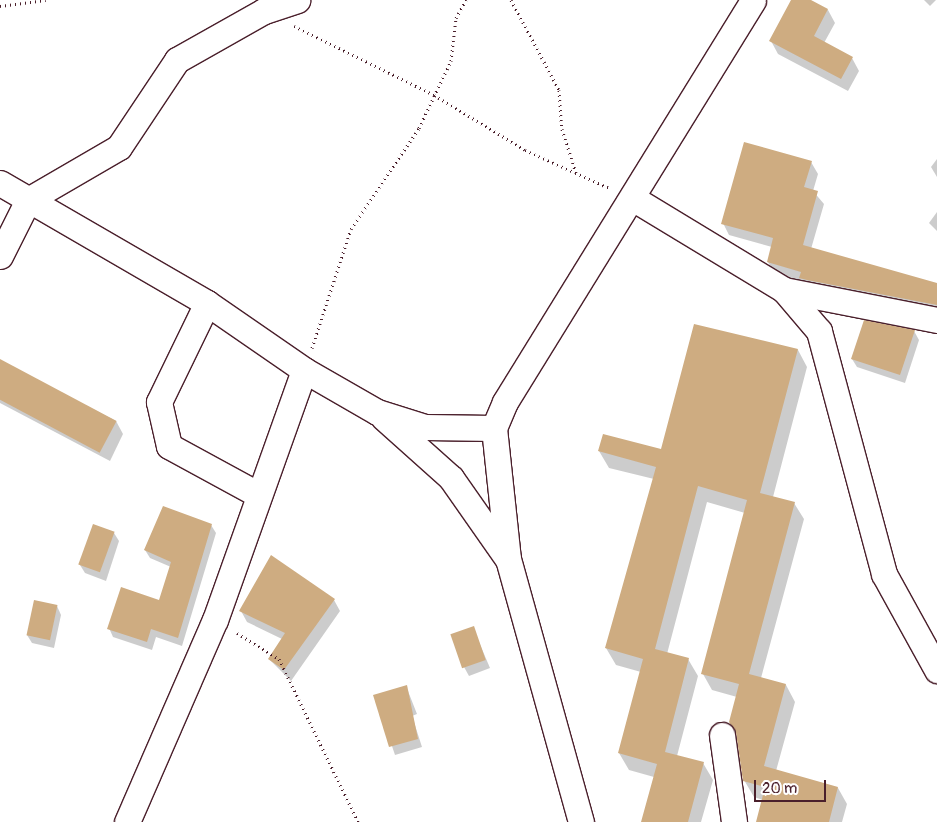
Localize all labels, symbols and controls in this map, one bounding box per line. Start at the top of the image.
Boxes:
scale bar [757,770,830,802]
text: 20 m [762,779,797,798]

